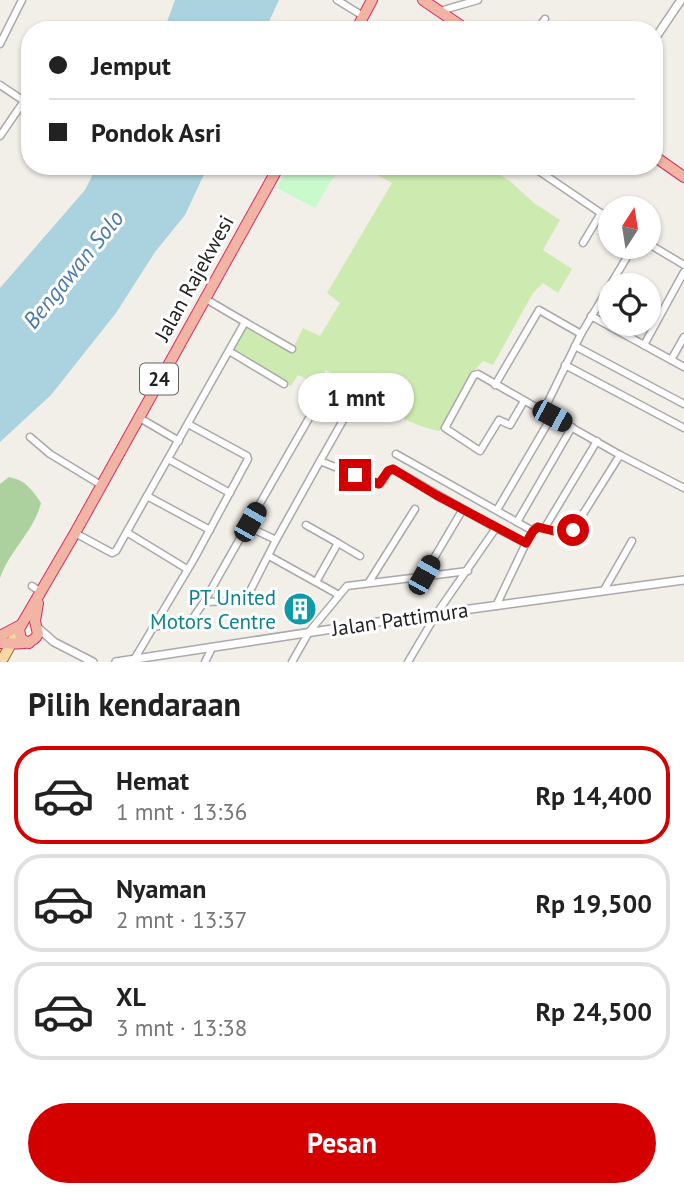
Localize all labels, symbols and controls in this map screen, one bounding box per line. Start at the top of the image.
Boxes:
text: Jemput [91,49,171,82]
text: Pondok Asri [91,116,221,149]
north arrow [598,196,662,259]
map controls [598,196,661,336]
water label: Bengawan Solo [16,204,130,334]
street label: Jalan Rajekwesi [148,210,240,346]
button: locate [598,273,661,336]
road number: 24 [140,364,178,394]
callout: 1 mnt [297,374,413,422]
text: 1 mnt [327,383,385,412]
car [529,397,576,435]
route end [339,459,371,491]
car [231,499,270,545]
route start [557,514,589,546]
car [405,552,444,598]
place label: PT United Motors Centre [150,584,276,635]
building icon: PT United Motors Centre [281,590,319,628]
street label: Jalan Pattimura [329,596,470,642]
text: Pilih kendaraan [28,683,241,725]
icon: car [32,764,95,827]
text: Hemat [116,764,189,797]
text: Rp 14,400 [535,779,652,812]
text: 1 mnt · 13:36 [116,797,247,826]
icon: car [32,872,95,935]
text: Nyaman [116,872,206,905]
text: Rp 19,500 [535,887,652,920]
text: 2 mnt · 13:37 [116,905,247,934]
icon: car [32,980,95,1043]
text: XL [116,980,146,1013]
text: Rp 24,500 [535,995,652,1028]
text: 3 mnt · 13:38 [116,1013,247,1042]
button: Pesan [28,1103,656,1183]

